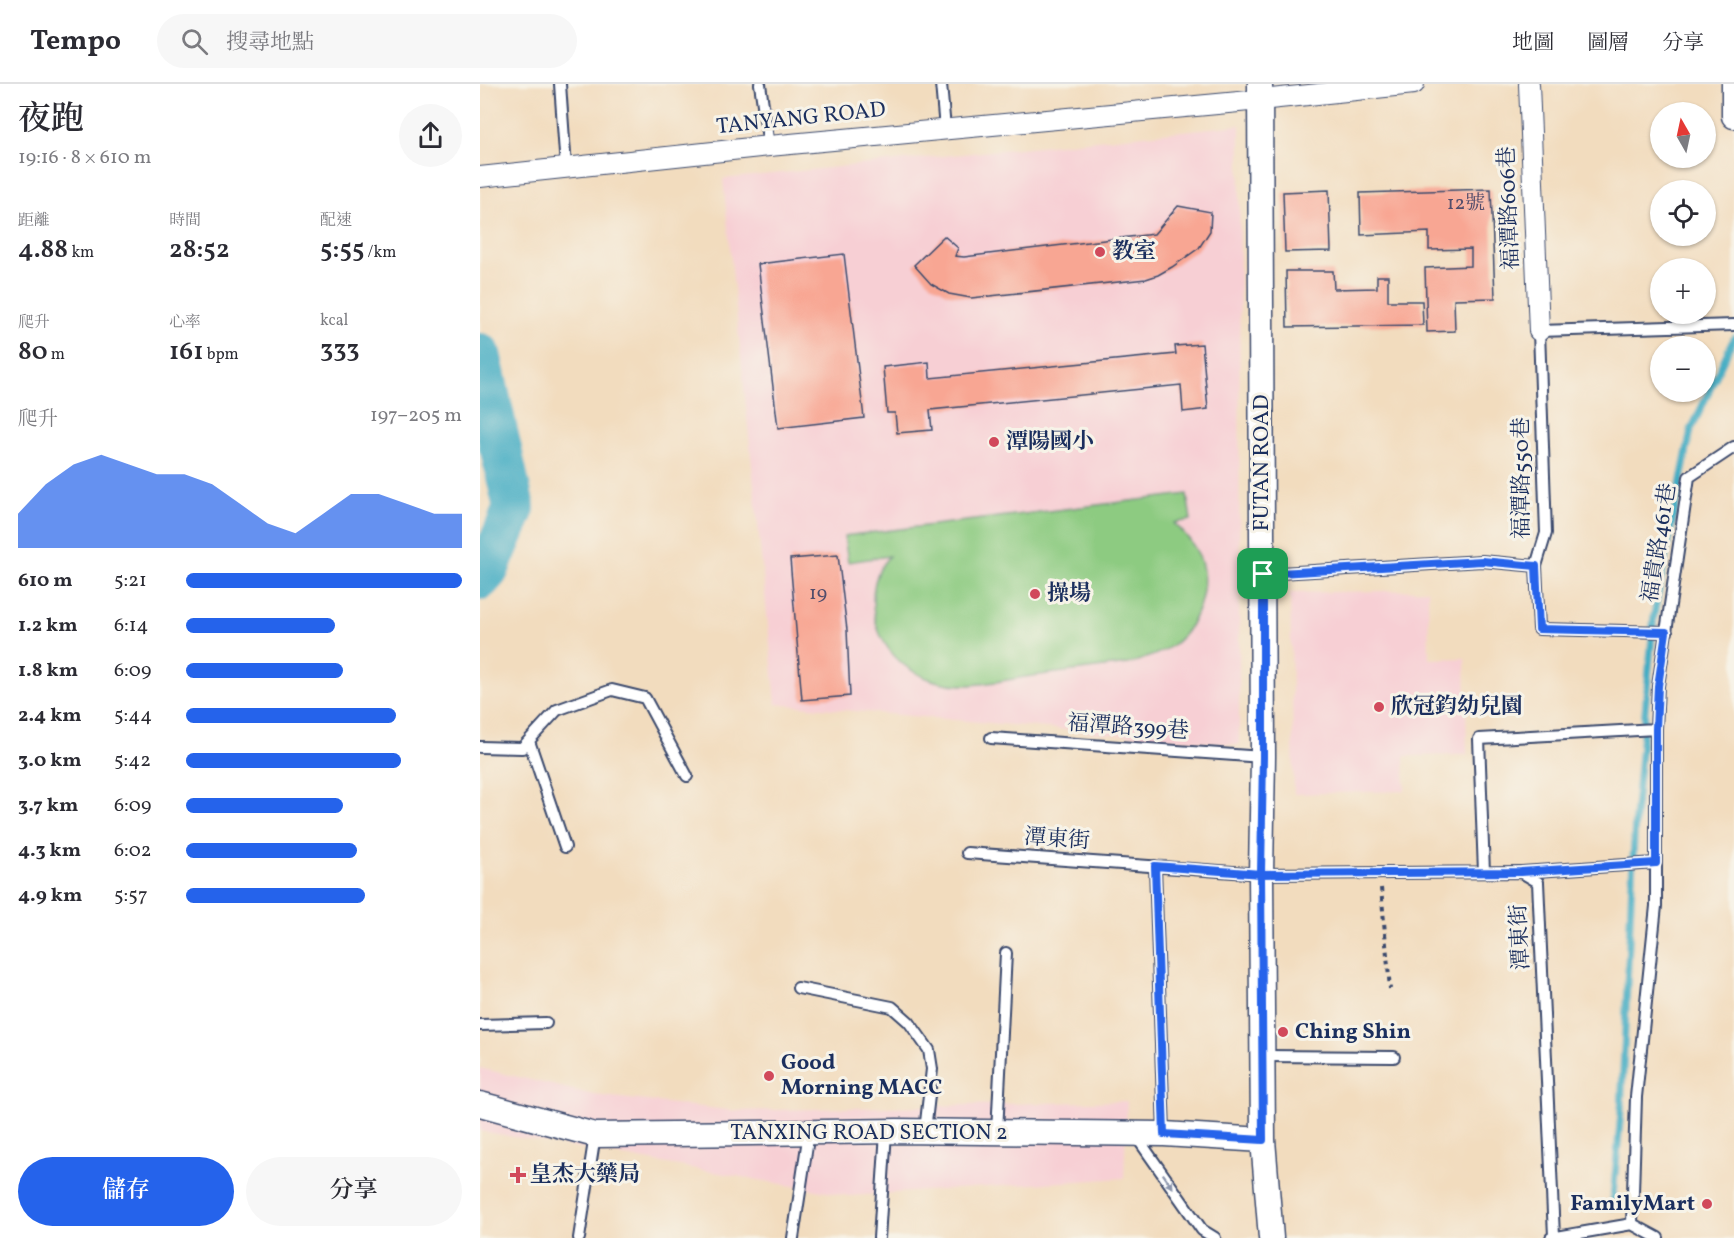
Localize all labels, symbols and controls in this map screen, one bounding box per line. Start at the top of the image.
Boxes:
search box [157,14,577,68]
text: Tempo [30,22,121,61]
icon: search [178,25,211,58]
text: 搜尋地點 [226,28,314,59]
text: 地圖 [1512,29,1554,58]
text: 圖層 [1587,29,1629,58]
text: 分享 [1662,29,1704,58]
street label: TANYANG ROAD [715,95,887,143]
text: 夜跑 [18,98,84,144]
north arrow [1650,102,1716,168]
map controls [1650,102,1716,402]
button: share [399,104,462,167]
text: 19:16 · 8 × 610 m [18,144,151,172]
street label: 福潭路606巷 [1492,146,1528,270]
button: locate [1650,180,1716,246]
house number: 12號 [1447,190,1485,218]
text: 距離 [18,210,50,232]
text: 時間 [169,210,201,232]
text: 配速 [320,210,352,232]
text: 4.88 [18,232,68,268]
text: 28:52 [169,232,230,268]
text: 5:55 [320,232,364,268]
place label: 教室 [1112,237,1156,268]
text: km [68,242,94,264]
text: /km [364,242,396,264]
marker: 教室 [1093,245,1107,259]
button: + [1650,258,1716,324]
text: kcal [320,310,348,332]
text: 爬升 [18,312,50,334]
text: 心率 [169,312,201,334]
text: 333 [320,332,360,368]
text: 80 [18,334,48,370]
text: 161 [169,334,203,370]
button: − [1650,336,1716,402]
text: m [48,344,65,366]
text: bpm [203,344,239,366]
street label: FUTAN ROAD [1247,395,1278,531]
text: 197–205 m [370,402,462,430]
text: 爬升 [18,406,58,434]
street label: 福潭路550巷 [1507,417,1538,539]
place label: 潭陽國小 [1006,427,1094,458]
marker: 潭陽國小 [987,435,1001,449]
street label: 福貴路461巷 [1635,481,1685,605]
pin [1237,548,1288,599]
icon: arrive [1246,557,1279,590]
text: 610 m [18,567,73,595]
text: 5:21 [114,567,147,595]
place label: 操場 [1047,579,1091,610]
house number: 19 [809,580,827,608]
marker: 操場 [1028,587,1042,601]
text: 1.2 km [18,612,78,640]
text: 6:14 [114,612,149,640]
text: 1.8 km [18,657,78,685]
text: 6:09 [114,657,151,685]
place label: 欣冠鈞幼兒園 [1391,692,1523,723]
marker: 欣冠鈞幼兒園 [1372,700,1386,714]
text: 2.4 km [18,702,82,730]
text: 5:44 [114,702,152,730]
street label: 福潭路399巷 [1066,708,1190,748]
text: 3.0 km [18,747,82,775]
text: 5:42 [114,747,151,775]
text: 3.7 km [18,792,78,820]
text: 6:09 [114,792,151,820]
street label: 潭東街 [1023,822,1091,858]
text: 4.3 km [18,837,81,865]
text: 6:02 [114,837,152,865]
text: 4.9 km [18,882,82,910]
text: 5:57 [114,882,148,910]
street label: 潭東街 [1504,903,1538,971]
place label: Ching Shin [1295,1017,1411,1048]
marker: Ching Shin [1276,1025,1290,1039]
place label: Good Morning MACC [781,1048,942,1104]
marker: Good Morning MACC [762,1069,776,1083]
street label: TANXING ROAD SECTION 2 [730,1118,1008,1149]
button: 儲存 [18,1157,234,1226]
button: 分享 [246,1157,462,1226]
place label: 皇杰大藥局 [530,1160,640,1191]
marker: 皇杰大藥局 [511,1168,525,1182]
one-way arrow [1162,1173,1174,1189]
place label: FamilyMart [1570,1189,1695,1220]
marker: FamilyMart [1700,1197,1714,1211]

